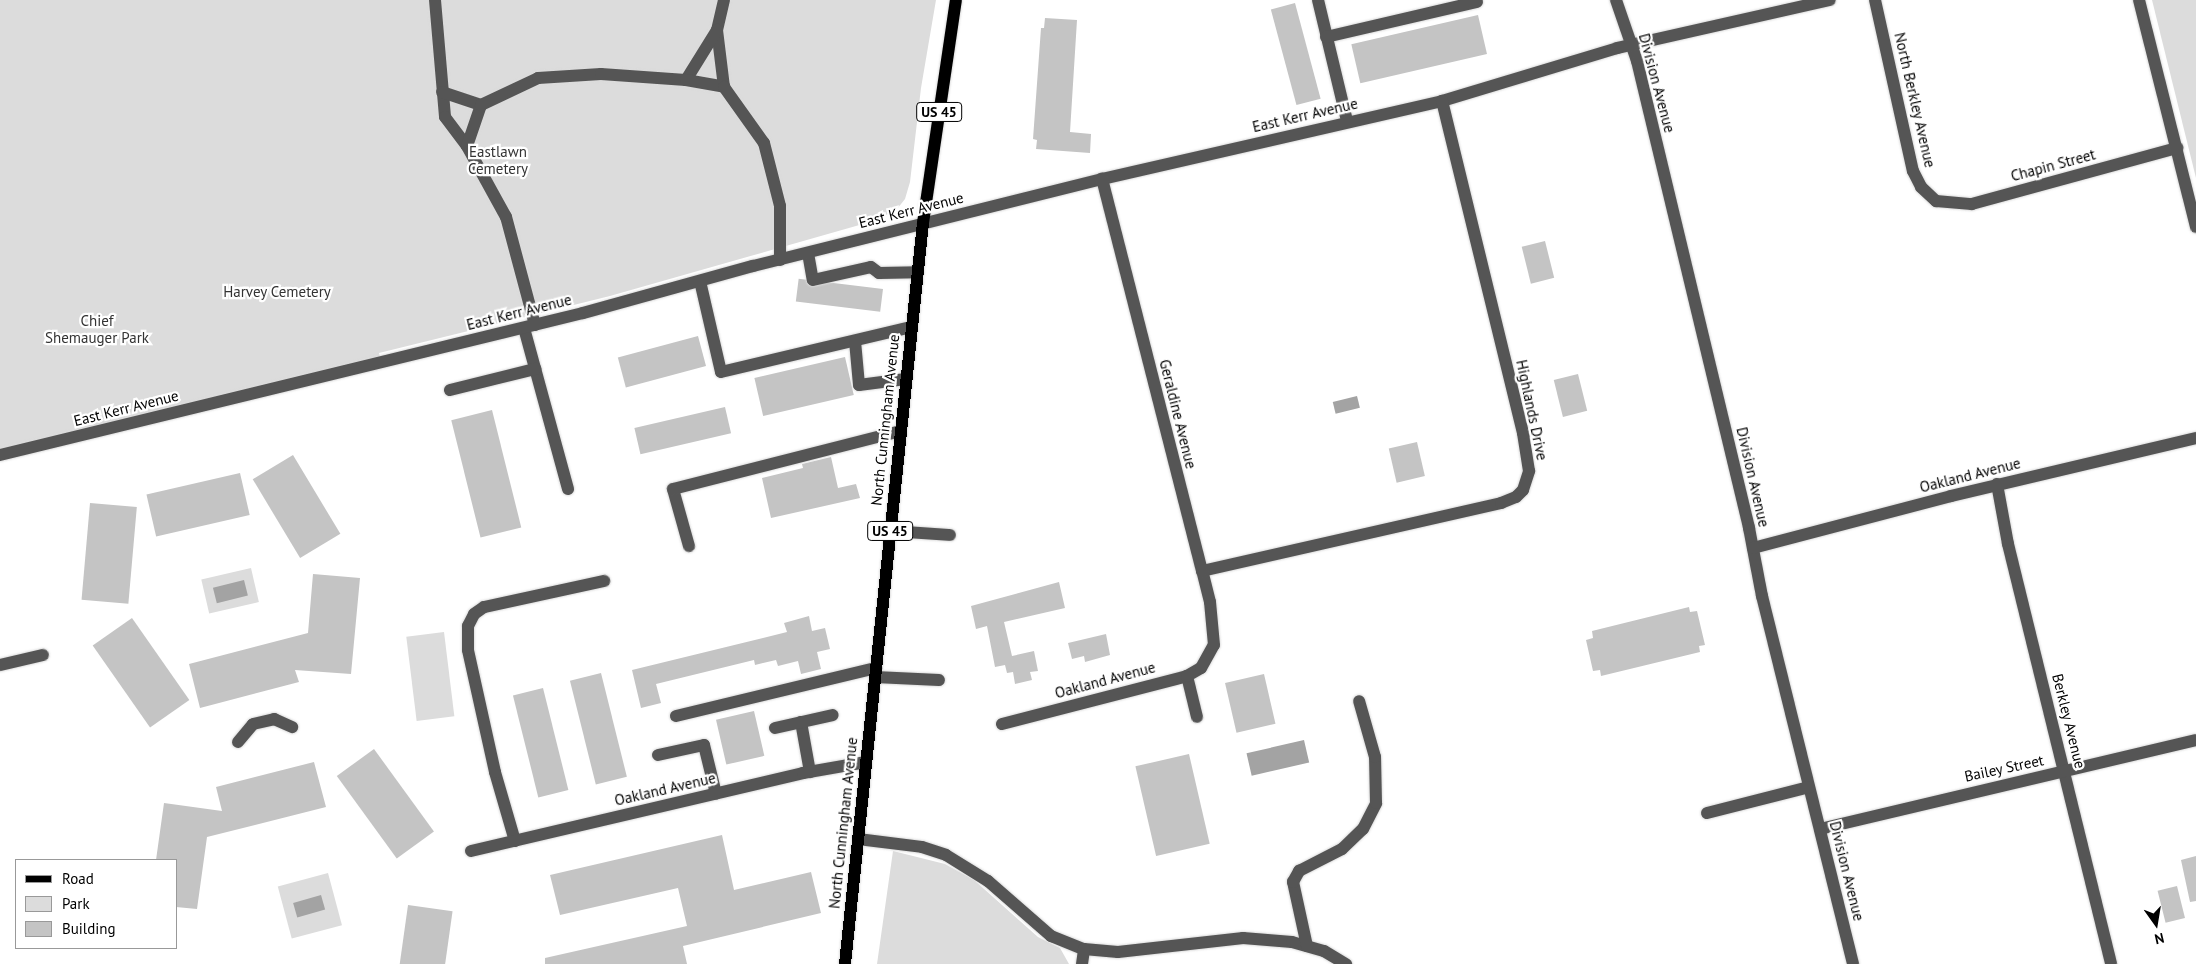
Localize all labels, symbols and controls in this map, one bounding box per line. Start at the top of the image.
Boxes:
street label: North Berkley Avenue [1891,30,1939,170]
street label: Division Avenue [1635,31,1679,135]
street label: East Kerr Avenue [1250,94,1360,136]
road number: US 45 [915,100,963,124]
park label: Eastlawn Cemetery [468,142,528,177]
street label: Chapin Street [2009,145,2097,185]
street label: East Kerr Avenue [856,188,966,232]
park label: Harvey Cemetery [223,283,331,301]
street label: East Kerr Avenue [464,290,574,334]
park label: Chief Shemauger Park [45,311,149,346]
street label: North Cunningham Avenue [867,333,903,507]
street label: Geraldine Avenue [1156,357,1200,471]
street label: Highlands Drive [1513,358,1551,462]
street label: East Kerr Avenue [71,386,181,430]
street label: Division Avenue [1733,425,1773,529]
street label: Oakland Avenue [1917,454,2023,496]
road number: US 45 [866,520,914,542]
street label: Oakland Avenue [1053,658,1157,702]
street label: Berkley Avenue [2048,671,2090,771]
street label: North Cunningham Avenue [825,736,861,910]
street label: Bailey Street [1962,751,2046,785]
street label: Oakland Avenue [612,769,718,809]
street label: Division Avenue [1826,819,1868,923]
legend [15,859,178,949]
text: Road [62,869,94,888]
text: Park [62,894,90,913]
north arrow [2131,899,2181,949]
text: Building [62,919,116,938]
text: N [2153,929,2166,948]

